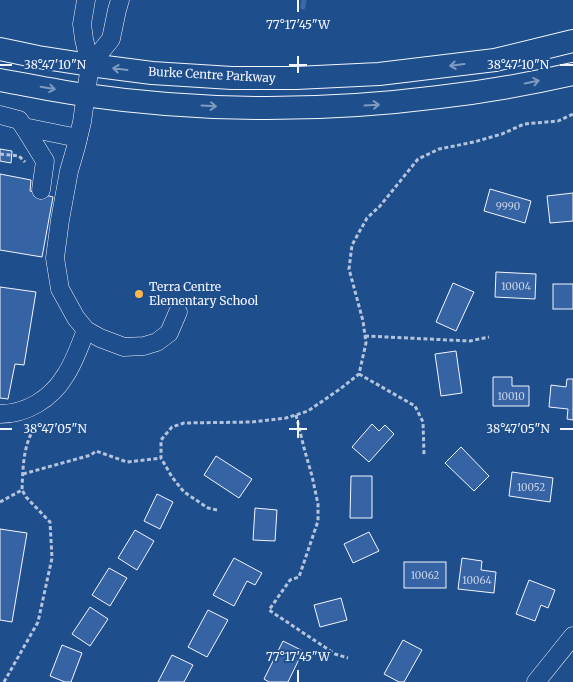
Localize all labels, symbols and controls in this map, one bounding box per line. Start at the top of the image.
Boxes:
text: 77°17'45"W [266,17,331,32]
text: 38°47'10"N [24,57,87,72]
text: 38°47'10"N [487,57,550,72]
one-way arrow [449,60,465,70]
one-way arrow [113,64,129,74]
street label: Burke Centre Parkway [148,64,276,85]
one-way arrow [524,77,540,86]
one-way arrow [40,84,56,94]
one-way arrow [363,100,379,109]
one-way arrow [201,102,217,111]
house number: 9990 [496,200,520,213]
place label: Terra Centre Elementary School [149,279,259,308]
house number: 10004 [501,280,531,293]
marker: Terra Centre Elementary School [133,288,145,300]
house number: 10010 [497,390,525,403]
text: 38°47'05"N [23,421,87,436]
text: 38°47'05"N [486,421,550,436]
house number: 10052 [517,481,545,494]
house number: 10062 [411,569,439,582]
house number: 10064 [462,574,492,587]
text: 77°17'45"W [266,649,331,664]

